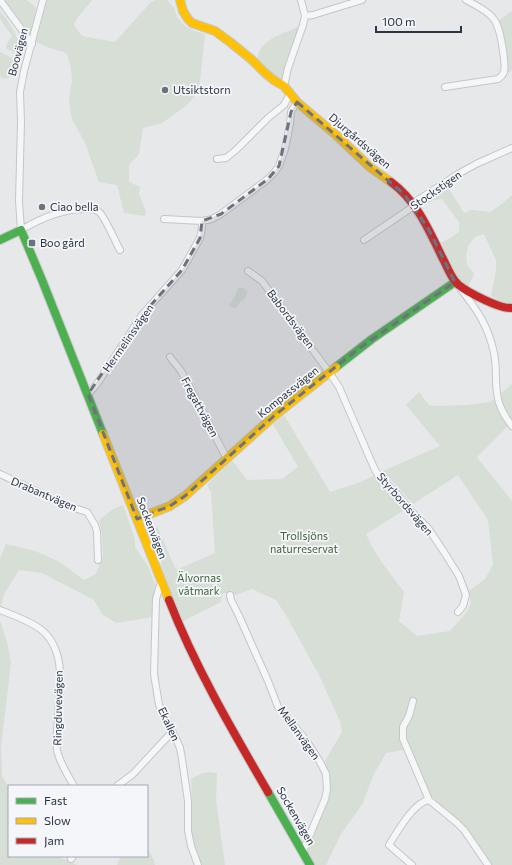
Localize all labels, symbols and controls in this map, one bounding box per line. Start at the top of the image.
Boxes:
scale bar [376,8,461,34]
text: 100 m [382,14,416,28]
street label: Boovägen [5,26,30,77]
place label: Utsiktstorn [173,83,231,96]
marker: Utsiktstorn [160,85,170,95]
street label: Djurgårdsvägen [327,110,394,171]
street label: Stockstigen [408,167,464,212]
place label: Ciao bella [50,200,98,213]
marker: Ciao bella [37,202,47,212]
place label: Boo gård [40,236,85,249]
marker: Boo gård [27,238,37,248]
street label: Babordsvägen [265,287,318,351]
street label: Hermelinsvägen [99,301,156,374]
street label: Kompassvägen [255,363,321,420]
street label: Fregattvägen [179,375,222,439]
street label: Styrbordsvägen [375,470,436,538]
street label: Drabantvägen [9,474,79,513]
street label: Sockenvägen [135,495,170,561]
park label: Trollsjöns naturreservat [270,529,339,555]
park label: Älvornas våtmark [177,570,221,597]
street label: Ringduvevägen [50,670,65,746]
street label: Mellanvägen [276,703,323,762]
street label: Ekallen [156,705,183,743]
street label: Sockenvägen [274,784,318,847]
legend [8,785,148,857]
text: Fast [44,793,67,807]
text: Slow [44,813,71,827]
text: Jam [44,833,64,848]

